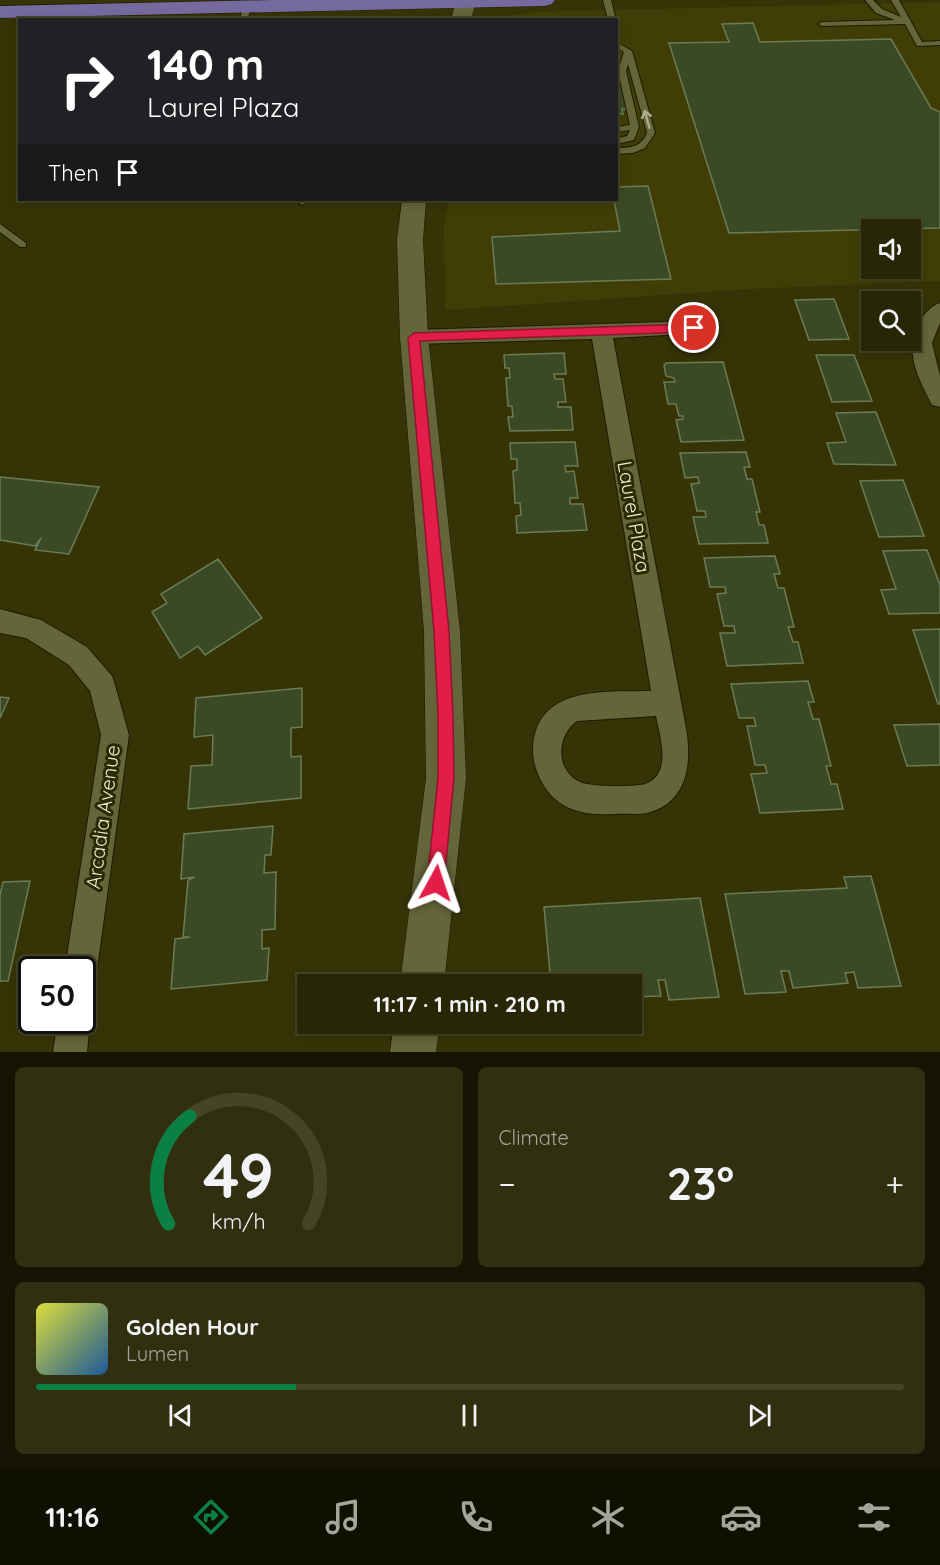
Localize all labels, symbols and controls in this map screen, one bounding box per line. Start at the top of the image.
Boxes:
text: 140 m [147,38,264,91]
icon: right [48,42,126,120]
text: Laurel Plaza [147,90,299,124]
one-way arrow [641,110,652,129]
icon: arrive [111,156,144,189]
text: Then [48,159,99,187]
map controls [861,219,921,351]
button: sound [861,219,921,279]
button: search [861,291,921,351]
pin [668,302,719,353]
icon: arrive [677,311,710,344]
street label: Laurel Plaza [612,459,657,575]
street label: Arcadia Avenue [80,743,125,890]
position arrow [404,851,468,915]
speed limit sign: 50 [18,956,96,1034]
text: 11:17 · 1 min · 210 m [373,990,566,1018]
text: Climate [499,1125,569,1150]
text: 49 [203,1136,274,1214]
text: 23° [667,1155,734,1211]
text: − [499,1163,516,1204]
text: + [885,1163,904,1204]
text: km/h [212,1208,266,1234]
text: Golden Hour [126,1313,259,1341]
text: Lumen [126,1341,189,1366]
icon: previous [164,1399,197,1432]
icon: pause [453,1399,486,1432]
icon: next [743,1399,776,1432]
icon: directions [190,1496,232,1538]
icon: music [322,1496,364,1538]
icon: phone [455,1496,497,1538]
icon: climate [587,1496,629,1538]
icon: car [720,1496,762,1538]
icon: filters [853,1496,895,1538]
text: 11:16 [45,1500,99,1534]

